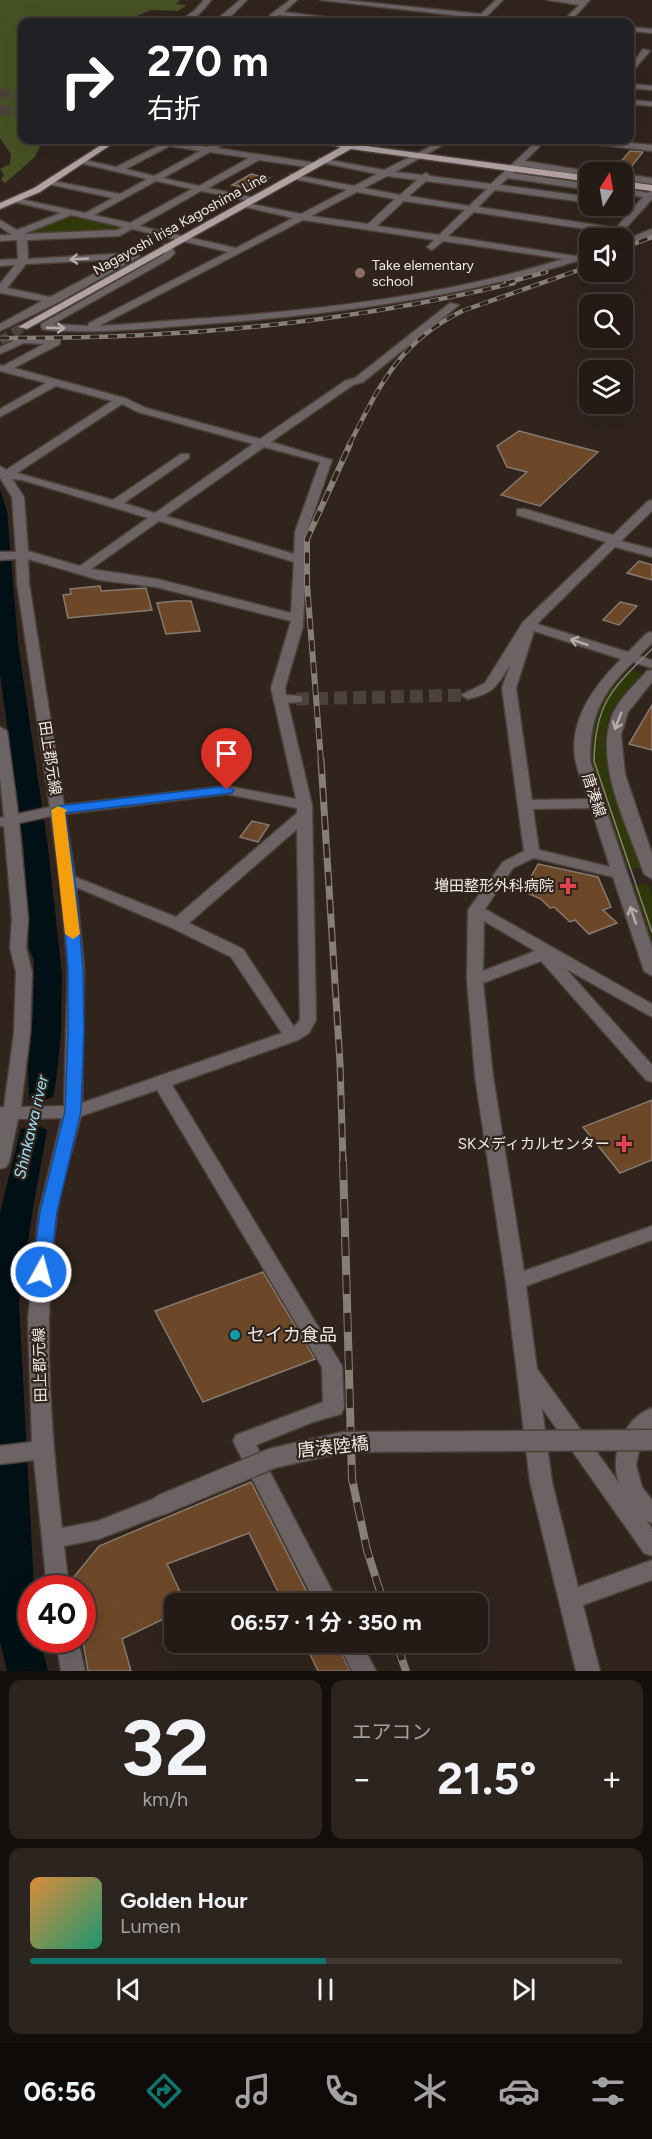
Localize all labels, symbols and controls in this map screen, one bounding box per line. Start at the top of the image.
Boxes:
text: 270 m [147,36,269,87]
icon: right [48,42,126,120]
text: 右折 [147,92,201,125]
north arrow [579,162,633,216]
map controls [579,162,633,414]
street label: Nagayoshi Irisa Kagoshima Line [90,169,270,279]
button: sound [579,228,633,282]
one-way arrow [69,254,89,265]
place label: Take elementary school [372,257,475,290]
marker: Take elementary school [353,266,367,280]
button: search [579,294,633,348]
one-way arrow [46,322,66,333]
button: layers [579,360,633,414]
one-way arrow [570,636,589,647]
one-way arrow [612,711,623,730]
street label: 田上郡元線 [35,720,65,796]
pin [201,728,252,790]
icon: arrive [210,737,243,770]
street label: 唐湊線 [578,771,610,819]
place label: 増田整形外科病院 [434,877,554,895]
marker: 増田整形外科病院 [559,877,577,895]
one-way arrow [627,906,638,925]
water label: Shinkawa river [10,1073,52,1181]
place label: SKメディカルセンター [458,1135,610,1153]
marker: SKメディカルセンター [615,1135,633,1153]
position arrow [9,1240,73,1304]
place label: セイカ食品 [247,1324,337,1346]
street label: 田上郡元線 [30,1327,50,1403]
marker: セイカ食品 [228,1328,242,1342]
street label: 唐湊陸橋 [296,1432,370,1462]
speed limit sign: 40 [18,1575,96,1653]
text: 06:57 · 1 分 · 350 m [230,1609,422,1636]
text: 32 [121,1701,210,1795]
text: エアコン [352,1720,432,1744]
text: 21.5° [437,1751,536,1805]
text: − [352,1759,372,1798]
text: + [601,1759,622,1798]
text: km/h [142,1787,188,1811]
text: Golden Hour [120,1887,248,1914]
text: Lumen [120,1914,181,1938]
icon: previous [112,1973,145,2006]
icon: pause [309,1973,342,2006]
icon: next [507,1973,540,2006]
icon: directions [143,2070,185,2112]
icon: music [232,2070,274,2112]
icon: phone [320,2070,362,2112]
icon: climate [409,2070,451,2112]
icon: car [498,2070,540,2112]
icon: filters [587,2070,629,2112]
text: 06:56 [23,2075,96,2108]

